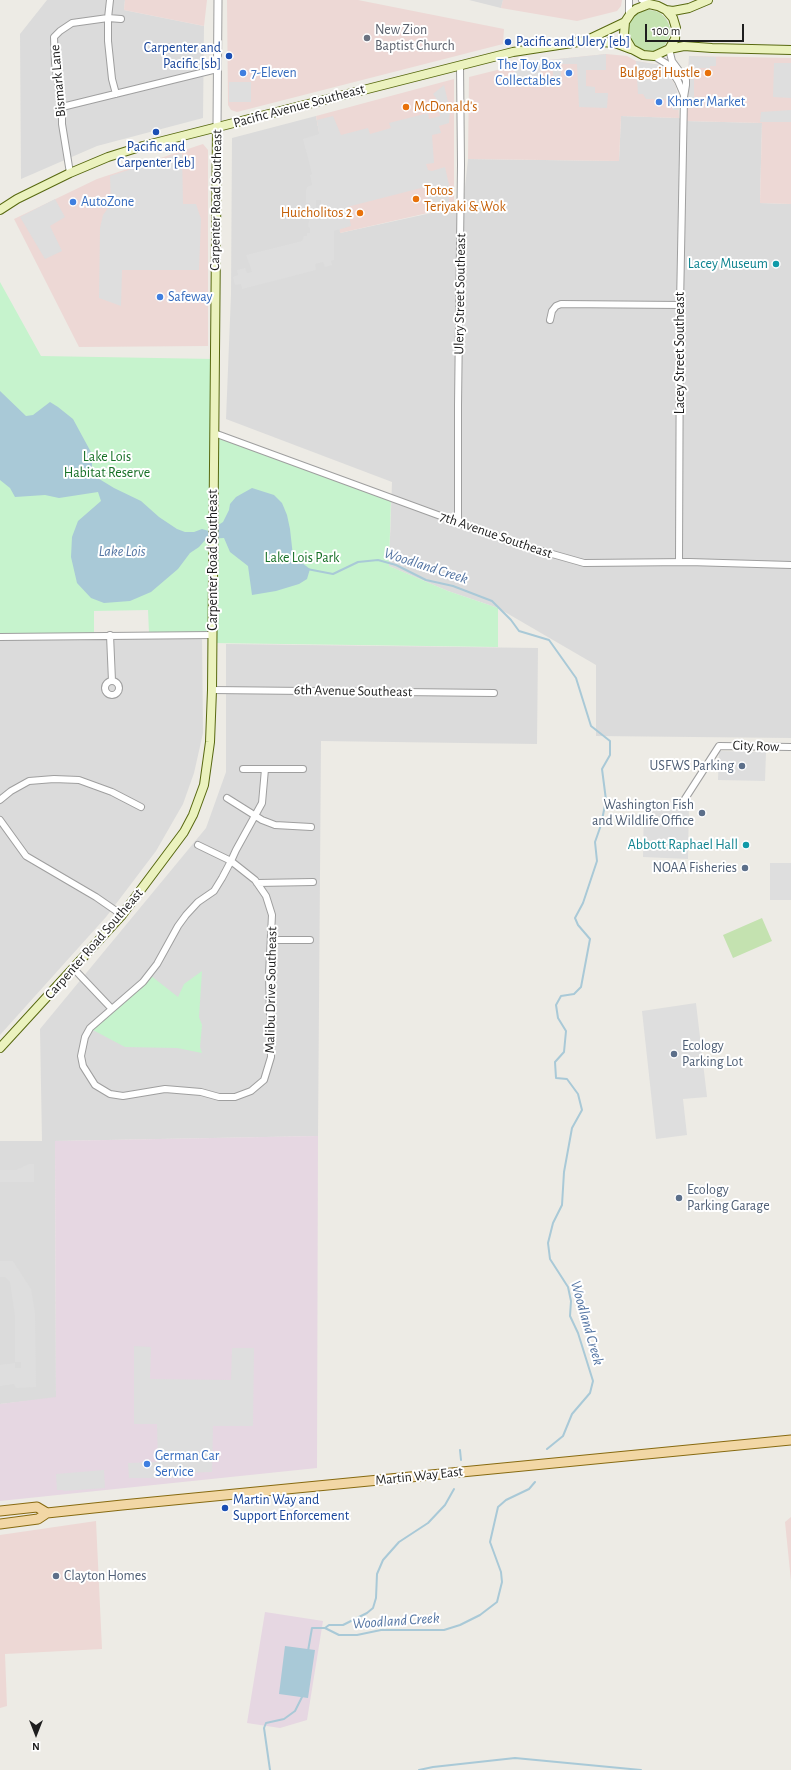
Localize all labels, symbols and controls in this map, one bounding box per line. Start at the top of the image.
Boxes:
scale bar [647,16,746,42]
place label: New Zion Baptist Church [375,22,455,54]
text: 100 m [652,25,680,37]
marker: New Zion Baptist Church [362,33,372,43]
place label: Pacific and Ulery [eb] [516,34,630,50]
marker: Pacific and Ulery [eb] [503,37,513,47]
place label: Carpenter and Pacific [sb] [144,40,221,72]
street label: Bismark Lane [46,44,70,118]
marker: Carpenter and Pacific [sb] [224,51,234,61]
place label: The Toy Box Collectables [495,57,561,90]
place label: 7-Eleven [251,65,297,81]
place label: Bulgogi Hustle [620,65,700,81]
marker: 7-Eleven [238,68,248,78]
marker: The Toy Box Collectables [564,68,574,78]
marker: Bulgogi Hustle [703,68,713,78]
street label: Pacific Avenue Southeast [231,80,367,132]
place label: Khmer Market [667,94,745,110]
marker: Khmer Market [654,97,664,107]
place label: McDonald's [414,99,477,115]
marker: McDonald's [401,102,411,112]
marker: Pacific and Carpenter [eb] [151,127,161,137]
street label: Carpenter Road Southeast [206,129,226,271]
place label: Pacific and Carpenter [eb] [117,139,195,172]
place label: Totos Teriyaki & Wok [424,183,506,216]
place label: AutoZone [81,194,134,210]
marker: Totos Teriyaki & Wok [411,194,421,204]
marker: AutoZone [68,197,78,207]
place label: Huicholitos 2 [281,205,352,221]
marker: Huicholitos 2 [355,208,365,218]
street label: Ulery Street Southeast [451,233,469,355]
place label: Lacey Museum [688,256,768,272]
marker: Lacey Museum [771,259,781,269]
place label: Safeway [168,289,213,305]
marker: Safeway [155,292,165,302]
street label: Lacey Street Southeast [672,292,688,414]
park label: Lake Lois Habitat Reserve [64,449,150,482]
street label: Carpenter Road Southeast [205,489,221,631]
street label: 7th Avenue Southeast [438,508,554,562]
water label: Lake Lois [98,542,146,560]
water label: Woodland Creek [382,544,470,588]
park label: Lake Lois Park [265,550,339,566]
street label: 6th Avenue Southeast [294,682,412,700]
street label: City Row [732,737,780,755]
place label: USFWS Parking [650,758,734,774]
marker: USFWS Parking [737,761,747,771]
place label: Washington Fish and Wildlife Office [592,797,694,830]
marker: Washington Fish and Wildlife Office [697,808,707,818]
place label: Abbott Raphael Hall [628,837,738,853]
marker: Abbott Raphael Hall [741,840,751,850]
place label: NOAA Fisheries [653,860,737,876]
marker: NOAA Fisheries [740,863,750,873]
street label: Carpenter Road Southeast [41,885,147,1003]
street label: Malibu Drive Southeast [261,926,281,1054]
place label: Ecology Parking Lot [682,1038,743,1070]
marker: Ecology Parking Lot [669,1049,679,1059]
place label: Ecology Parking Garage [687,1182,770,1214]
marker: Ecology Parking Garage [674,1193,684,1203]
water label: Woodland Creek [566,1279,608,1367]
place label: German Car Service [155,1448,219,1480]
marker: German Car Service [142,1459,152,1469]
street label: Martin Way East [374,1463,464,1489]
place label: Martin Way and Support Enforcement [233,1492,349,1524]
marker: Martin Way and Support Enforcement [220,1503,230,1513]
place label: Clayton Homes [64,1568,146,1584]
marker: Clayton Homes [51,1571,61,1581]
water label: Woodland Creek [352,1609,440,1633]
north arrow [16,1714,56,1754]
text: N [32,1741,40,1752]

